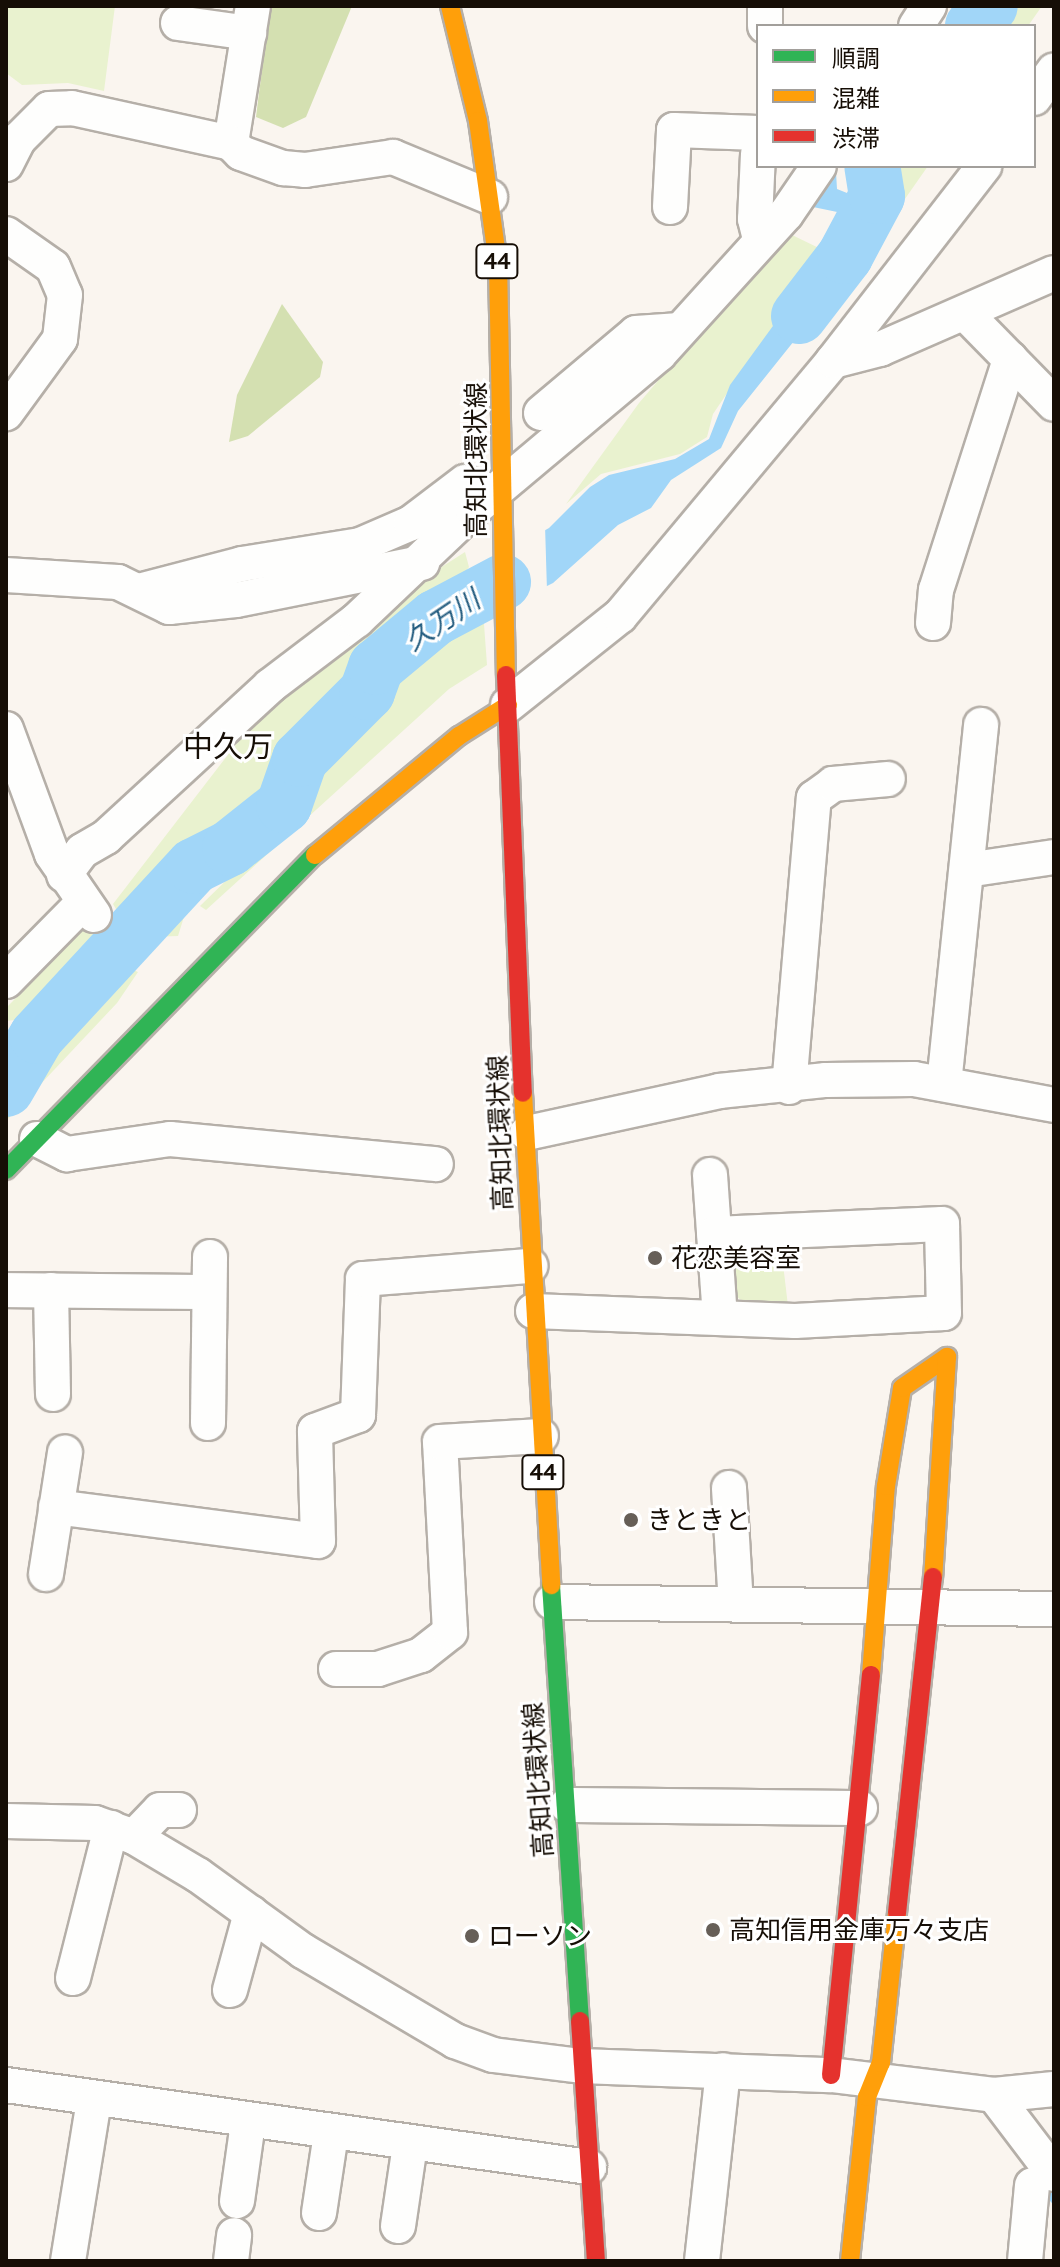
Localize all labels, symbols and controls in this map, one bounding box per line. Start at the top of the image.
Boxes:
legend [756,24,1036,168]
text: 順調 [832,43,880,74]
text: 混雑 [832,83,880,114]
text: 渋滞 [832,123,880,154]
road number: 44 [475,241,519,281]
street label: 高知北環状線 [460,382,492,538]
water label: 久万川 [398,583,486,657]
district label: 中久万 [183,728,273,764]
street label: 高知北環状線 [482,1055,518,1211]
place label: 花恋美容室 [671,1242,801,1274]
marker: 花恋美容室 [646,1249,664,1267]
road number: 44 [521,1452,565,1492]
place label: きときと [647,1504,751,1536]
marker: きときと [622,1511,640,1529]
street label: 高知北環状線 [517,1701,559,1859]
place label: 高知信用金庫万々支店 [729,1914,989,1946]
place label: ローソン [488,1920,592,1952]
marker: 高知信用金庫万々支店 [704,1921,722,1939]
marker: ローソン [463,1927,481,1945]

